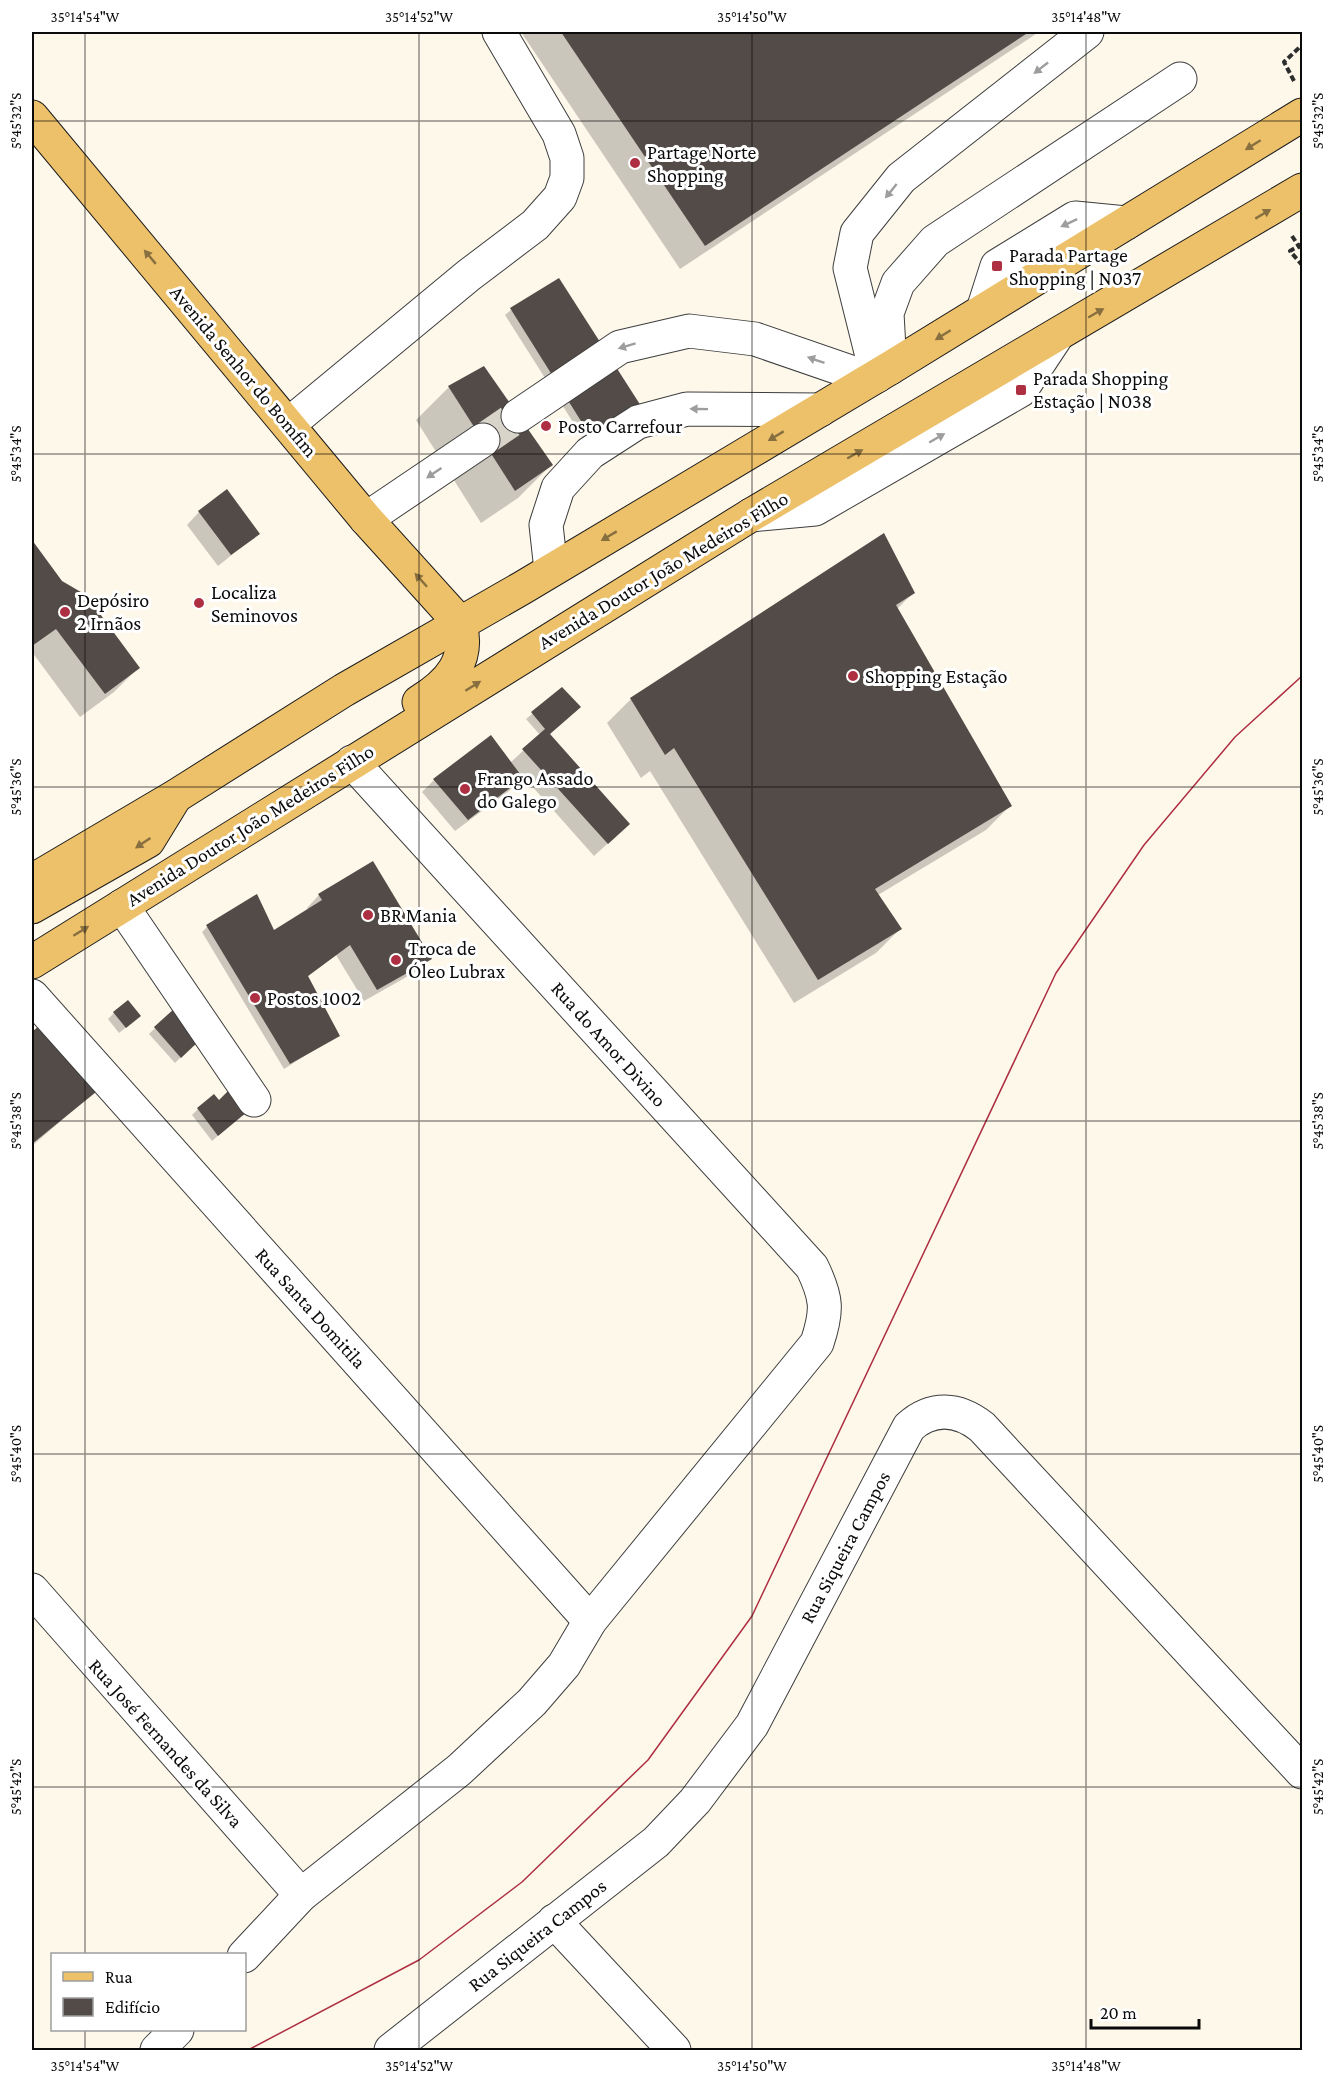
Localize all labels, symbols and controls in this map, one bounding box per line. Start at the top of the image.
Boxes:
text: 35°14'54"W [51,9,120,25]
text: 35°14'52"W [385,9,453,25]
text: 35°14'50"W [717,9,787,25]
text: 35°14'48"W [1051,9,1121,25]
one-way arrow [1033,61,1049,74]
text: 5°45'32"S [8,93,24,149]
text: 5°45'32"S [1310,93,1326,149]
one-way arrow [1245,140,1261,151]
place label: Partage Norte Shopping [647,141,757,187]
marker: Partage Norte Shopping [628,156,642,170]
one-way arrow [885,184,897,199]
one-way arrow [1255,208,1271,219]
one-way arrow [1061,218,1078,227]
place label: Parada Partage Shopping | N037 [1009,244,1141,290]
one-way arrow [143,249,156,265]
marker: Parada Partage Shopping | N037 [990,259,1004,273]
street label: Avenida Senhor do Bomfim [166,281,322,461]
one-way arrow [1087,309,1104,319]
one-way arrow [935,330,951,341]
one-way arrow [618,342,636,351]
one-way arrow [807,355,825,364]
place label: Parada Shopping Estação | N038 [1033,367,1168,413]
marker: Parada Shopping Estação | N038 [1014,383,1028,397]
one-way arrow [689,404,708,414]
place label: Posto Carrefour [558,415,683,437]
marker: Posto Carrefour [539,419,553,433]
text: 5°45'34"S [8,425,24,483]
text: 5°45'34"S [1310,425,1326,483]
one-way arrow [767,431,784,441]
one-way arrow [929,433,945,444]
one-way arrow [847,449,863,460]
one-way arrow [427,467,443,479]
street label: Avenida Doutor João Medeiros Filho [534,487,792,654]
one-way arrow [601,530,617,541]
one-way arrow [414,572,428,587]
place label: Localiza Seminovos [211,581,298,626]
place label: Depósiro 2 Irnãos [77,589,149,634]
marker: Localiza Seminovos [192,596,206,610]
marker: Depósiro 2 Irnãos [58,605,72,619]
place label: Shopping Estação [865,665,1007,688]
marker: Shopping Estação [846,669,860,683]
one-way arrow [465,681,481,692]
street label: Avenida Doutor João Medeiros Filho [122,740,378,911]
text: 5°45'36"S [8,758,24,816]
text: 5°45'36"S [1310,758,1326,816]
place label: Frango Assado do Galego [477,767,594,813]
marker: Frango Assado do Galego [458,782,472,796]
one-way arrow [135,837,151,849]
place label: BR Mania [380,904,457,926]
marker: BR Mania [361,908,375,922]
one-way arrow [73,925,89,936]
place label: Troca de Óleo Lubrax [408,937,506,982]
marker: Troca de Óleo Lubrax [389,953,403,967]
street label: Rua do Amor Divino [547,977,671,1111]
place label: Postos 1002 [267,987,361,1009]
marker: Postos 1002 [248,991,262,1005]
text: 5°45'38"S [8,1092,24,1150]
text: 5°45'38"S [1310,1092,1326,1150]
street label: Rua Santa Domitila [251,1243,371,1373]
text: 5°45'40"S [8,1425,24,1483]
text: 5°45'40"S [1310,1425,1326,1483]
street label: Rua Siqueira Campos [796,1467,895,1627]
street label: Rua José Fernandes da Silva [84,1654,248,1833]
text: 5°45'42"S [8,1759,24,1815]
text: 5°45'42"S [1310,1759,1326,1815]
street label: Rua Siqueira Campos [464,1874,611,1996]
legend [51,1953,246,2031]
text: Rua [105,1967,133,1987]
scale bar [1091,1992,1199,2030]
text: Edifício [105,1997,160,2017]
text: 20 m [1100,2003,1137,2023]
text: 35°14'54"W [51,2058,120,2074]
text: 35°14'52"W [385,2058,453,2074]
text: 35°14'50"W [717,2058,787,2074]
text: 35°14'48"W [1051,2058,1121,2074]

